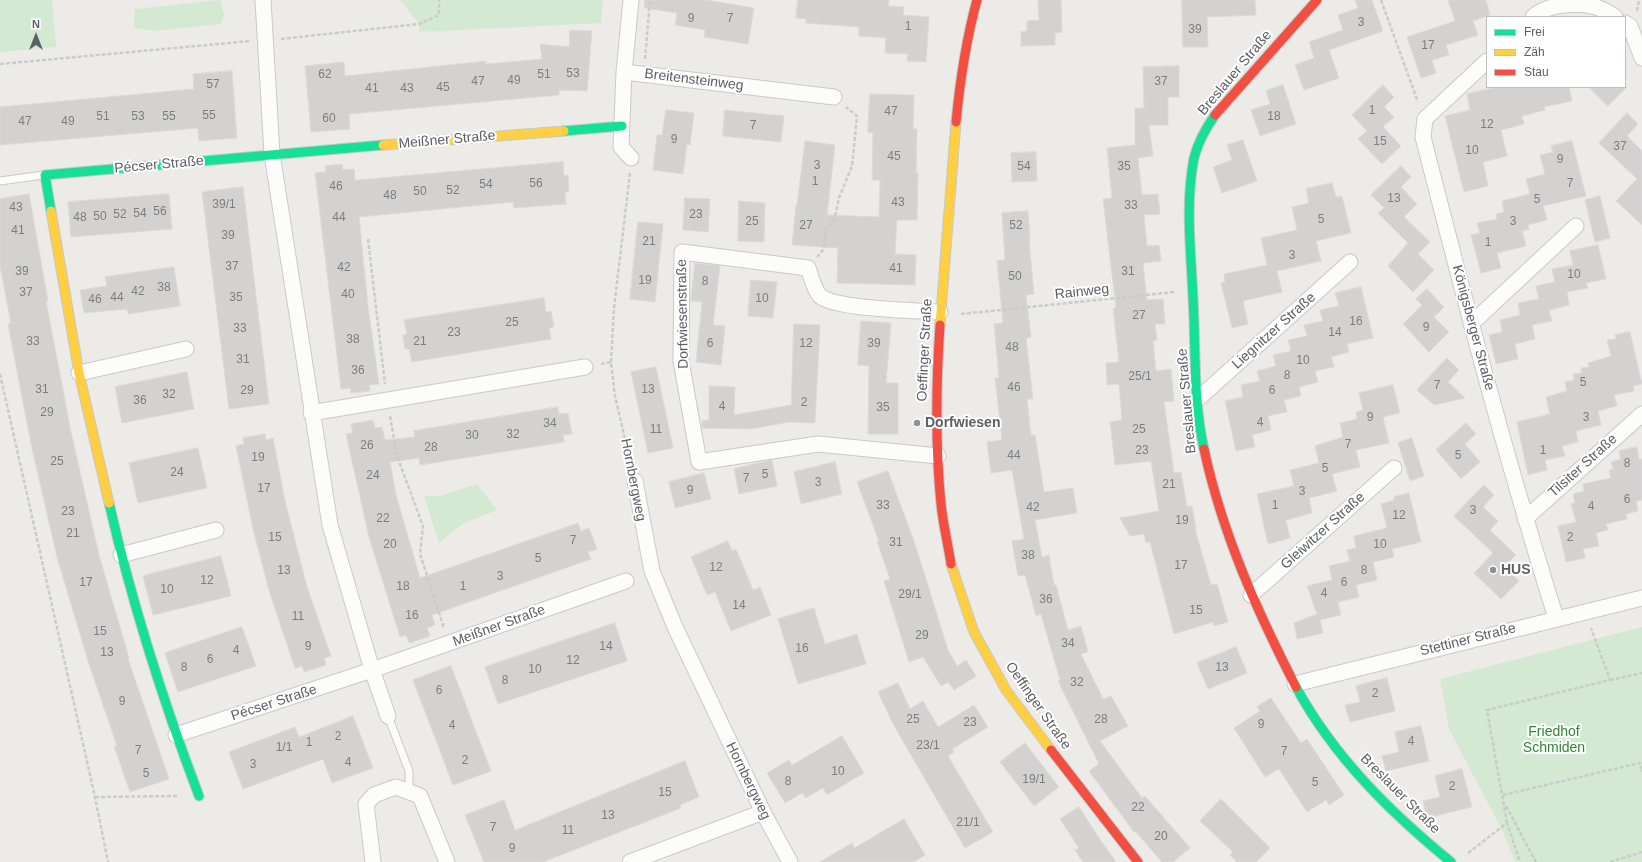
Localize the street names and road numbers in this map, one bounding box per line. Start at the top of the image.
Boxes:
street label: Breslauer Straße [1195,27,1275,119]
street label: Breitensteinweg [644,66,744,94]
street label: Meißner Straße [398,127,496,153]
street label: Pécser Straße [114,153,204,177]
street label: Dorfwiesenstraße [674,259,692,369]
street label: Königsberger Straße [1448,263,1498,393]
street label: Rainweg [1054,281,1110,303]
street label: Liegnitzer Straße [1229,289,1319,373]
street label: Oeffinger Straße [914,298,936,402]
street label: Breslauer Straße [1174,348,1200,454]
street label: Tilsiter Straße [1545,431,1621,501]
street label: Hornbergweg [617,437,649,523]
street label: Gleiwitzer Straße [1277,489,1369,573]
street label: Meißner Straße [450,601,548,651]
street label: Stettiner Straße [1418,620,1518,660]
street label: Oeffinger Straße [1002,659,1074,753]
street label: Pécser Straße [229,681,319,725]
street label: Hornbergweg [722,740,774,822]
street label: Breslauer Straße [1357,751,1443,837]

